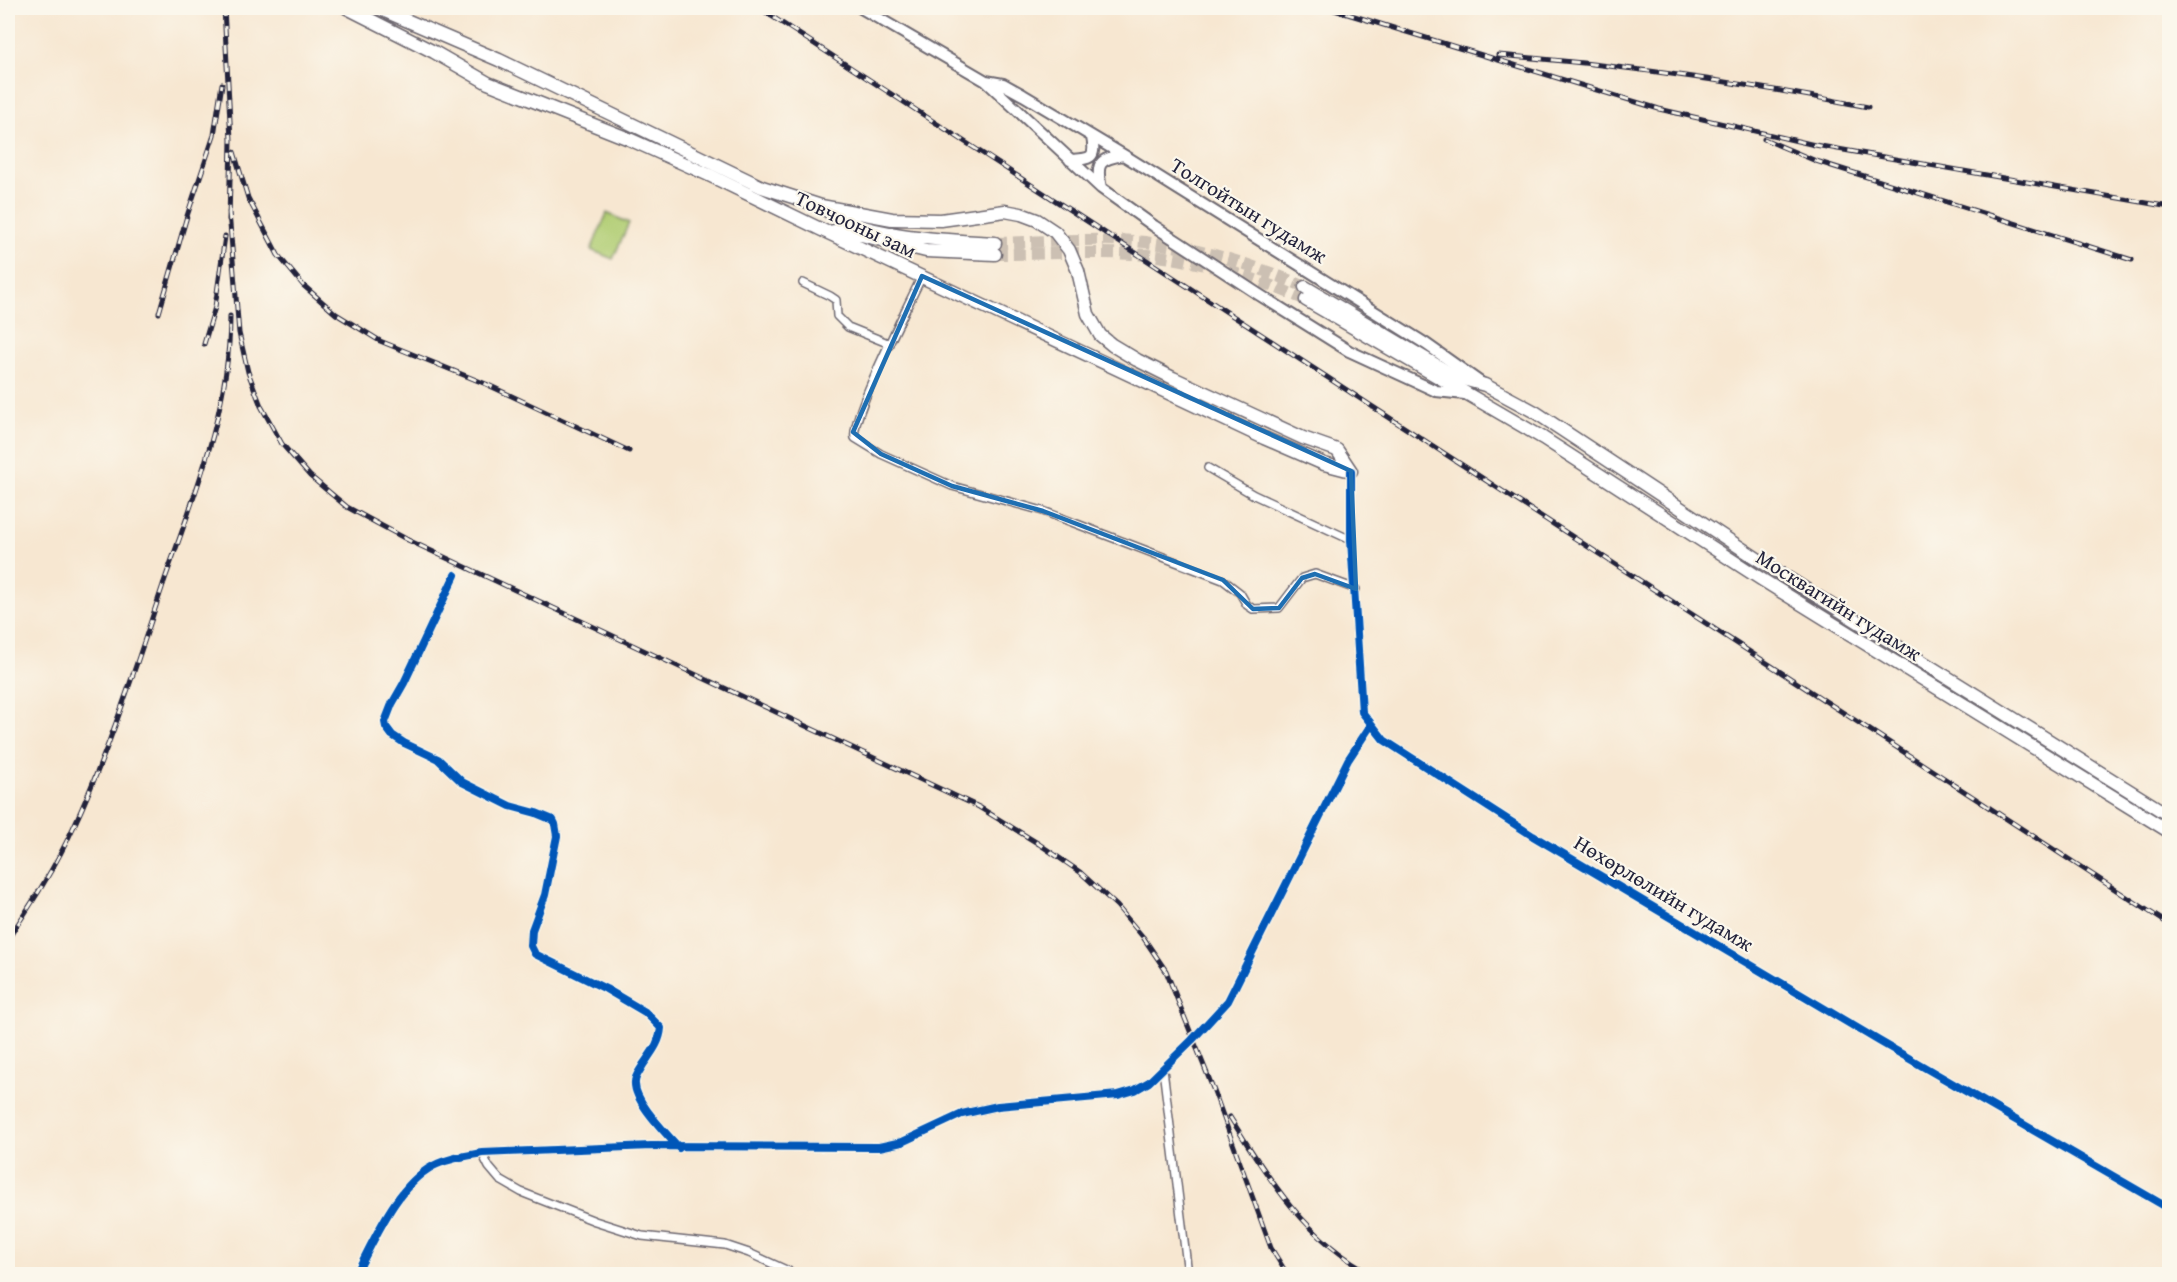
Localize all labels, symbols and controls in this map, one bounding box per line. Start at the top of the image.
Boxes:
street label: Толгойтын гудамж [1165,149,1334,271]
street label: Товчооны зам [790,182,922,266]
street label: Москвагийн гудамж [1750,542,1928,669]
street label: Нөхөрлөлийн гудамж [1568,827,1760,959]

